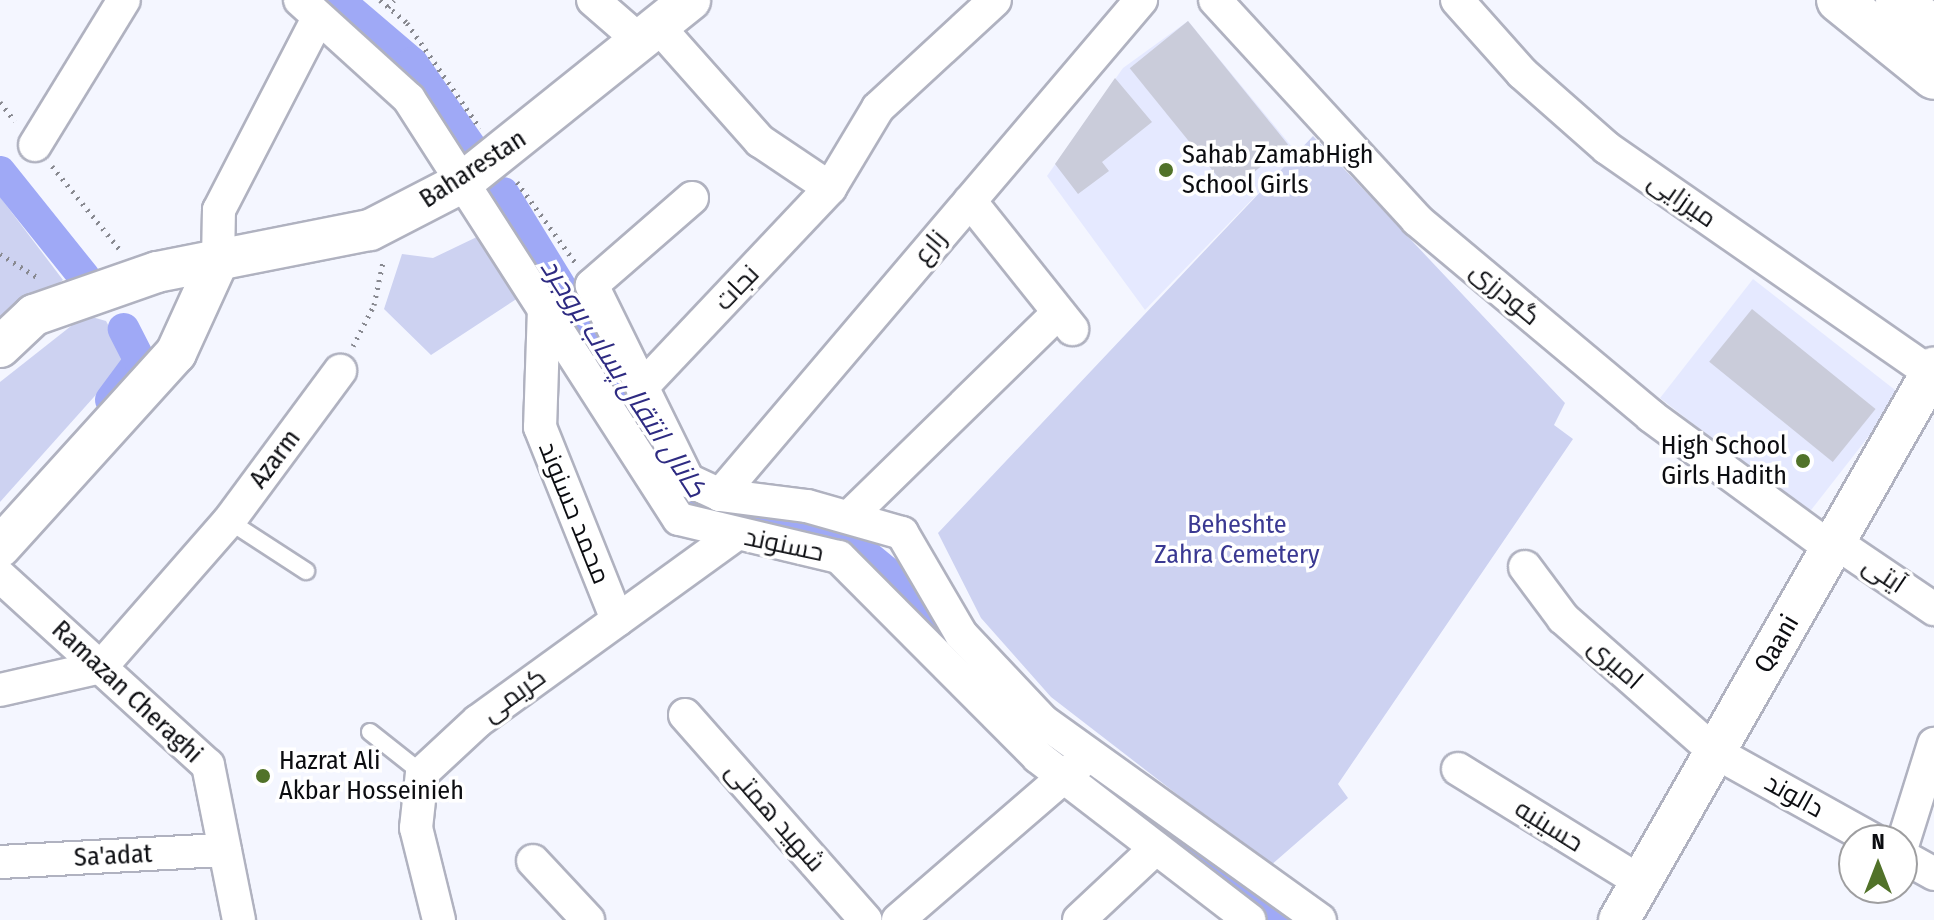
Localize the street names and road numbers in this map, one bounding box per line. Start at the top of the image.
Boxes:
street label: Baharestan [414,123,532,215]
street label: میرزایی [1642,165,1722,235]
street label: زارع [907,224,953,270]
street label: گودرزی [1464,256,1546,332]
street label: نجات [708,259,766,317]
street label: Azarm [243,423,307,495]
street label: محمد حسنوند [531,437,617,589]
street label: حسنوند [741,521,827,569]
street label: آیتی [1857,550,1911,600]
street label: Qaani [1748,609,1806,679]
street label: Ramazan Cheraghi [45,614,209,770]
street label: امیری [1581,632,1649,696]
street label: کریمی [476,661,552,729]
street label: شهید همتی [719,756,831,878]
street label: دالوند [1759,767,1829,825]
street label: حسینیه [1509,793,1589,859]
street label: Sa'adat [73,838,153,874]

